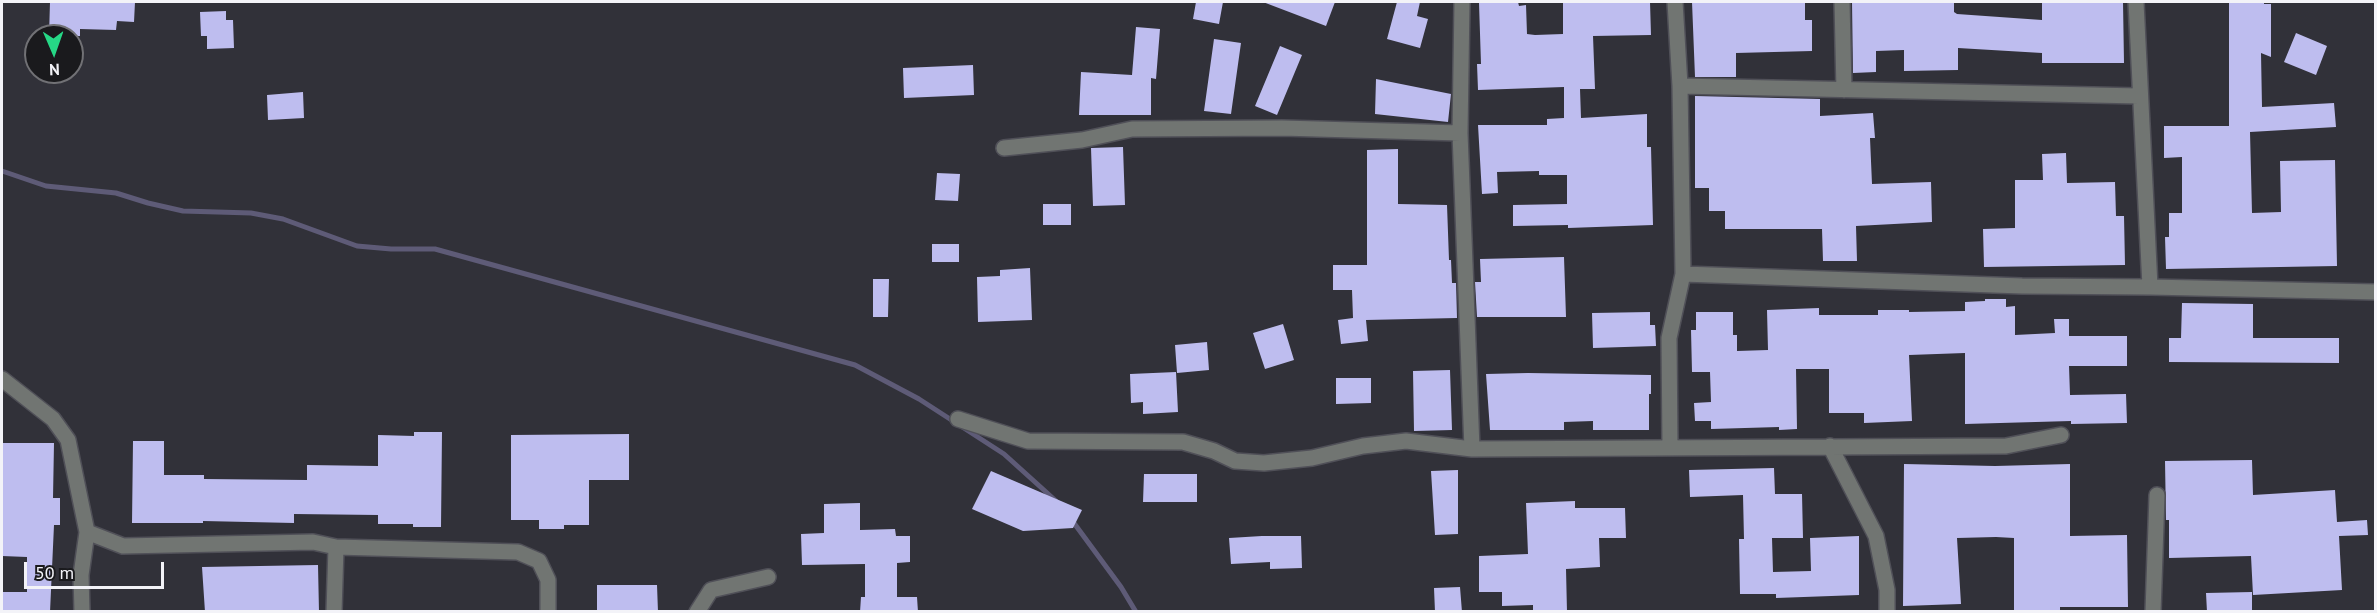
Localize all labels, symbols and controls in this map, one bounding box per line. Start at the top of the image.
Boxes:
north arrow [24,24,84,84]
text: N [49,60,60,80]
scale bar [27,550,166,588]
text: 50 m [35,561,74,584]

